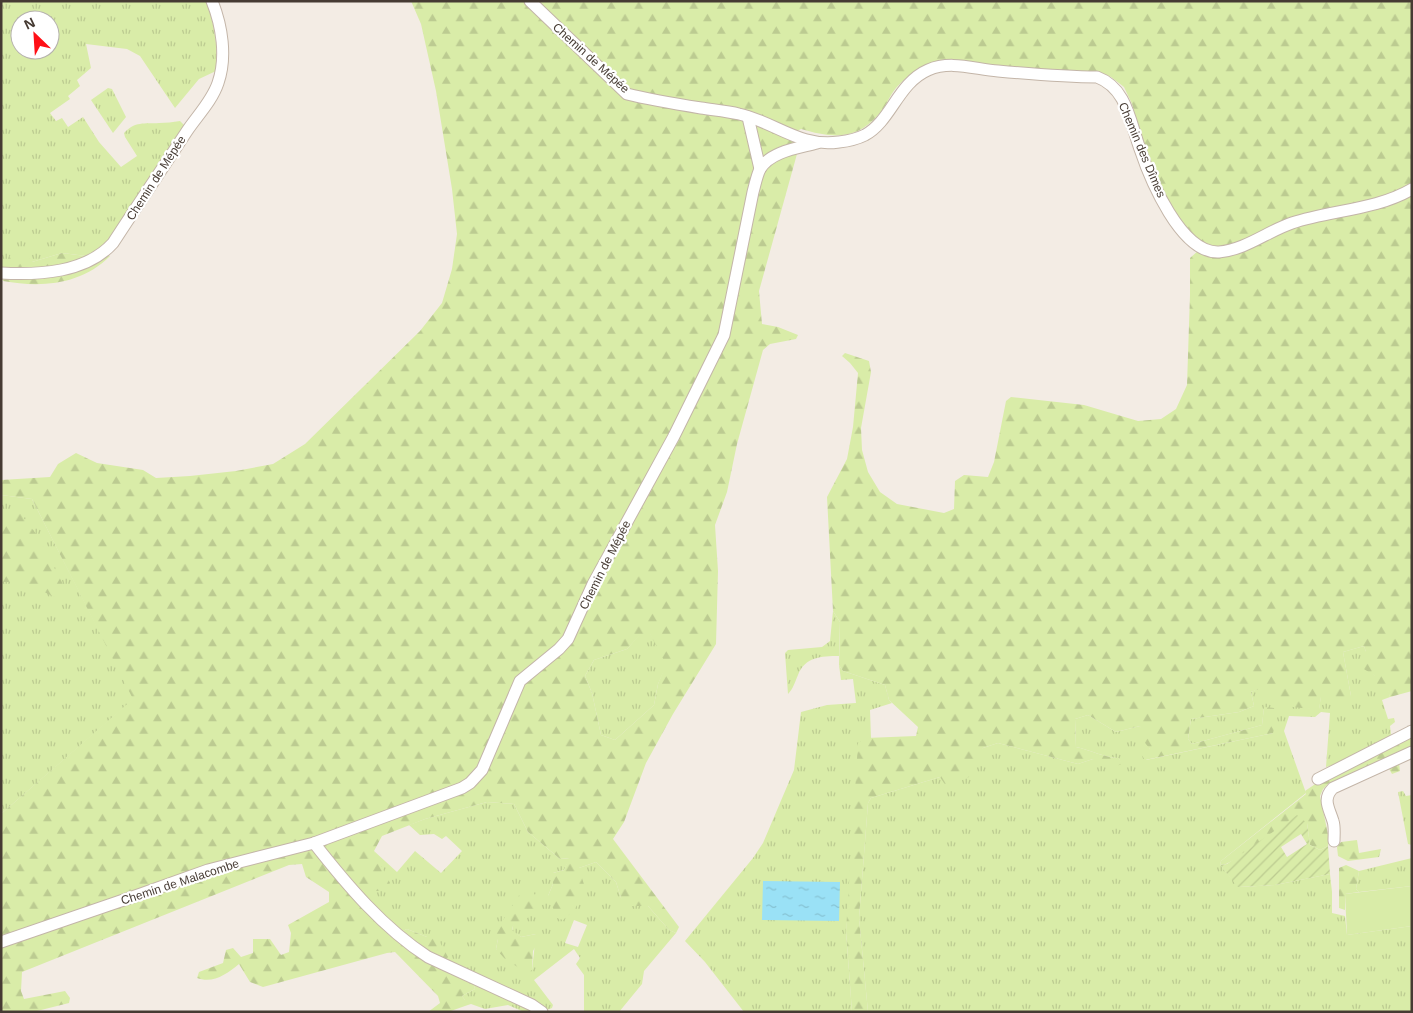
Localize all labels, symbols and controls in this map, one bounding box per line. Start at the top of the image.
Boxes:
north arrow [10,10,60,60]
text: N [22,14,37,33]
street label: Chemin de Mépée [550,20,632,96]
street label: Chemin des Dîmes [1116,100,1168,200]
street label: Chemin de Mépée [123,133,189,223]
street label: Chemin de Mépée [577,518,634,612]
street label: Chemin de Malacombe [119,856,241,908]

